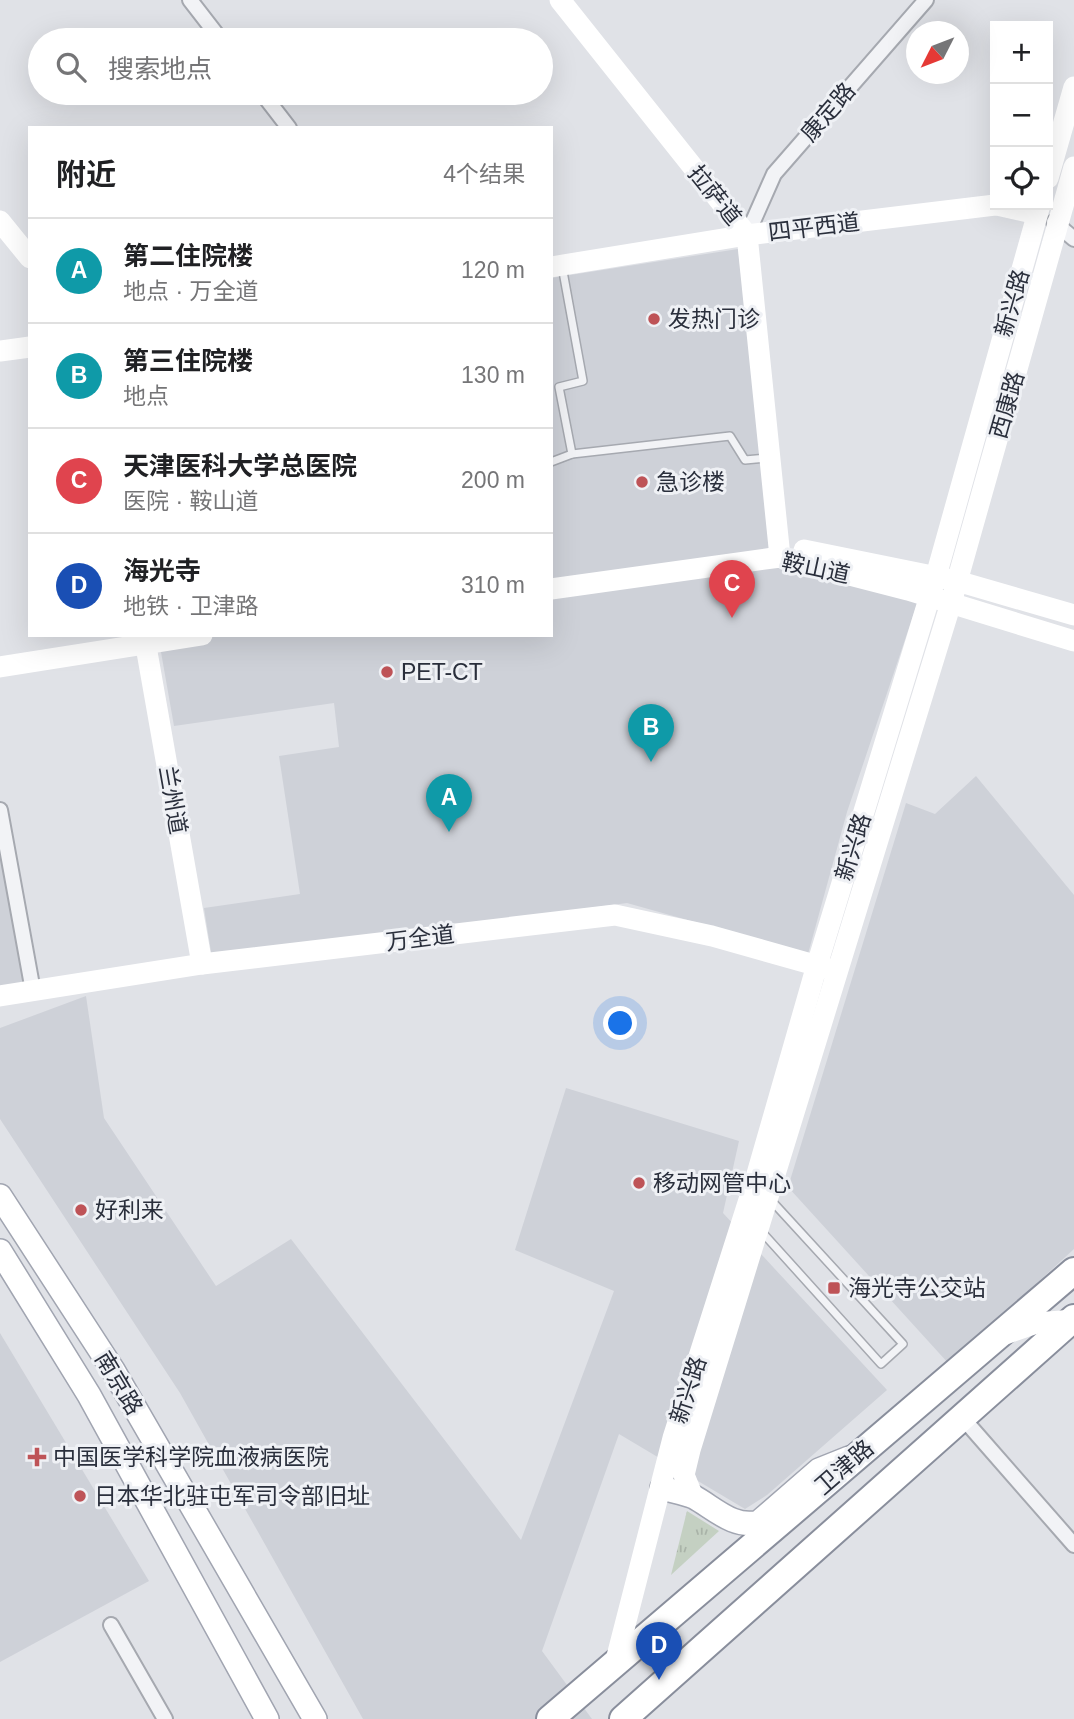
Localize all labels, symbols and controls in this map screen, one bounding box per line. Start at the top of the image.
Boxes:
north arrow [906,21,969,84]
map controls [990,21,1053,210]
button: + [990,21,1053,84]
search box [28,28,553,105]
icon: search [52,48,90,86]
text: 搜索地点 [108,54,212,84]
street label: 康定路 [796,77,860,147]
button: − [990,84,1053,147]
button: locate [990,147,1053,210]
text: 附近 [56,158,116,191]
street label: 拉萨道 [683,160,747,230]
text: 4个结果 [443,161,525,187]
street label: 四平西道 [767,208,861,246]
text: 第二住院楼 [123,241,253,271]
text: A [71,257,87,283]
text: 120 m [461,257,525,283]
street label: 新兴路 [990,266,1034,340]
text: 地点 · 万全道 [123,278,258,304]
place label: 发热门诊 [668,306,760,332]
marker: 发热门诊 [646,311,662,327]
text: 第三住院楼 [123,346,253,376]
text: B [71,362,87,388]
text: 130 m [461,362,525,388]
street label: 西康路 [985,368,1029,442]
text: 地点 [123,383,169,409]
text: 天津医科大学总医院 [123,451,357,481]
text: C [71,467,87,493]
text: 200 m [461,467,525,493]
place label: 急诊楼 [656,469,725,495]
marker: 急诊楼 [634,474,650,490]
text: 医院 · 鞍山道 [123,488,258,514]
street label: 鞍山道 [780,548,852,588]
text: 海光寺 [123,556,201,586]
pin: C [709,560,755,618]
text: D [71,572,87,598]
text: 310 m [461,572,525,598]
text: 地铁 · 卫津路 [123,593,258,619]
place label: PET-CT [401,659,483,685]
marker: PET-CT [379,664,395,680]
pin: B [628,704,674,762]
street label: 兰州道 [154,764,192,836]
pin: A [426,774,472,832]
street label: 新兴路 [830,810,876,884]
street label: 万全道 [384,921,456,955]
your location [603,1006,637,1040]
place label: 移动网管中心 [653,1170,791,1196]
marker: 移动网管中心 [631,1175,647,1191]
place label: 好利来 [95,1197,164,1223]
marker: 好利来 [73,1202,89,1218]
place label: 海光寺公交站 [848,1275,986,1301]
marker: 海光寺公交站 [826,1280,842,1296]
street label: 南京路 [90,1347,148,1419]
street label: 新兴路 [665,1353,711,1427]
street label: 卫津路 [809,1435,879,1499]
place label: 中国医学科学院血液病医院 [53,1444,329,1470]
marker: 中国医学科学院血液病医院 [27,1447,47,1467]
place label: 日本华北驻屯军司令部旧址 [94,1483,370,1509]
marker: 日本华北驻屯军司令部旧址 [72,1488,88,1504]
pin: D [636,1622,682,1680]

